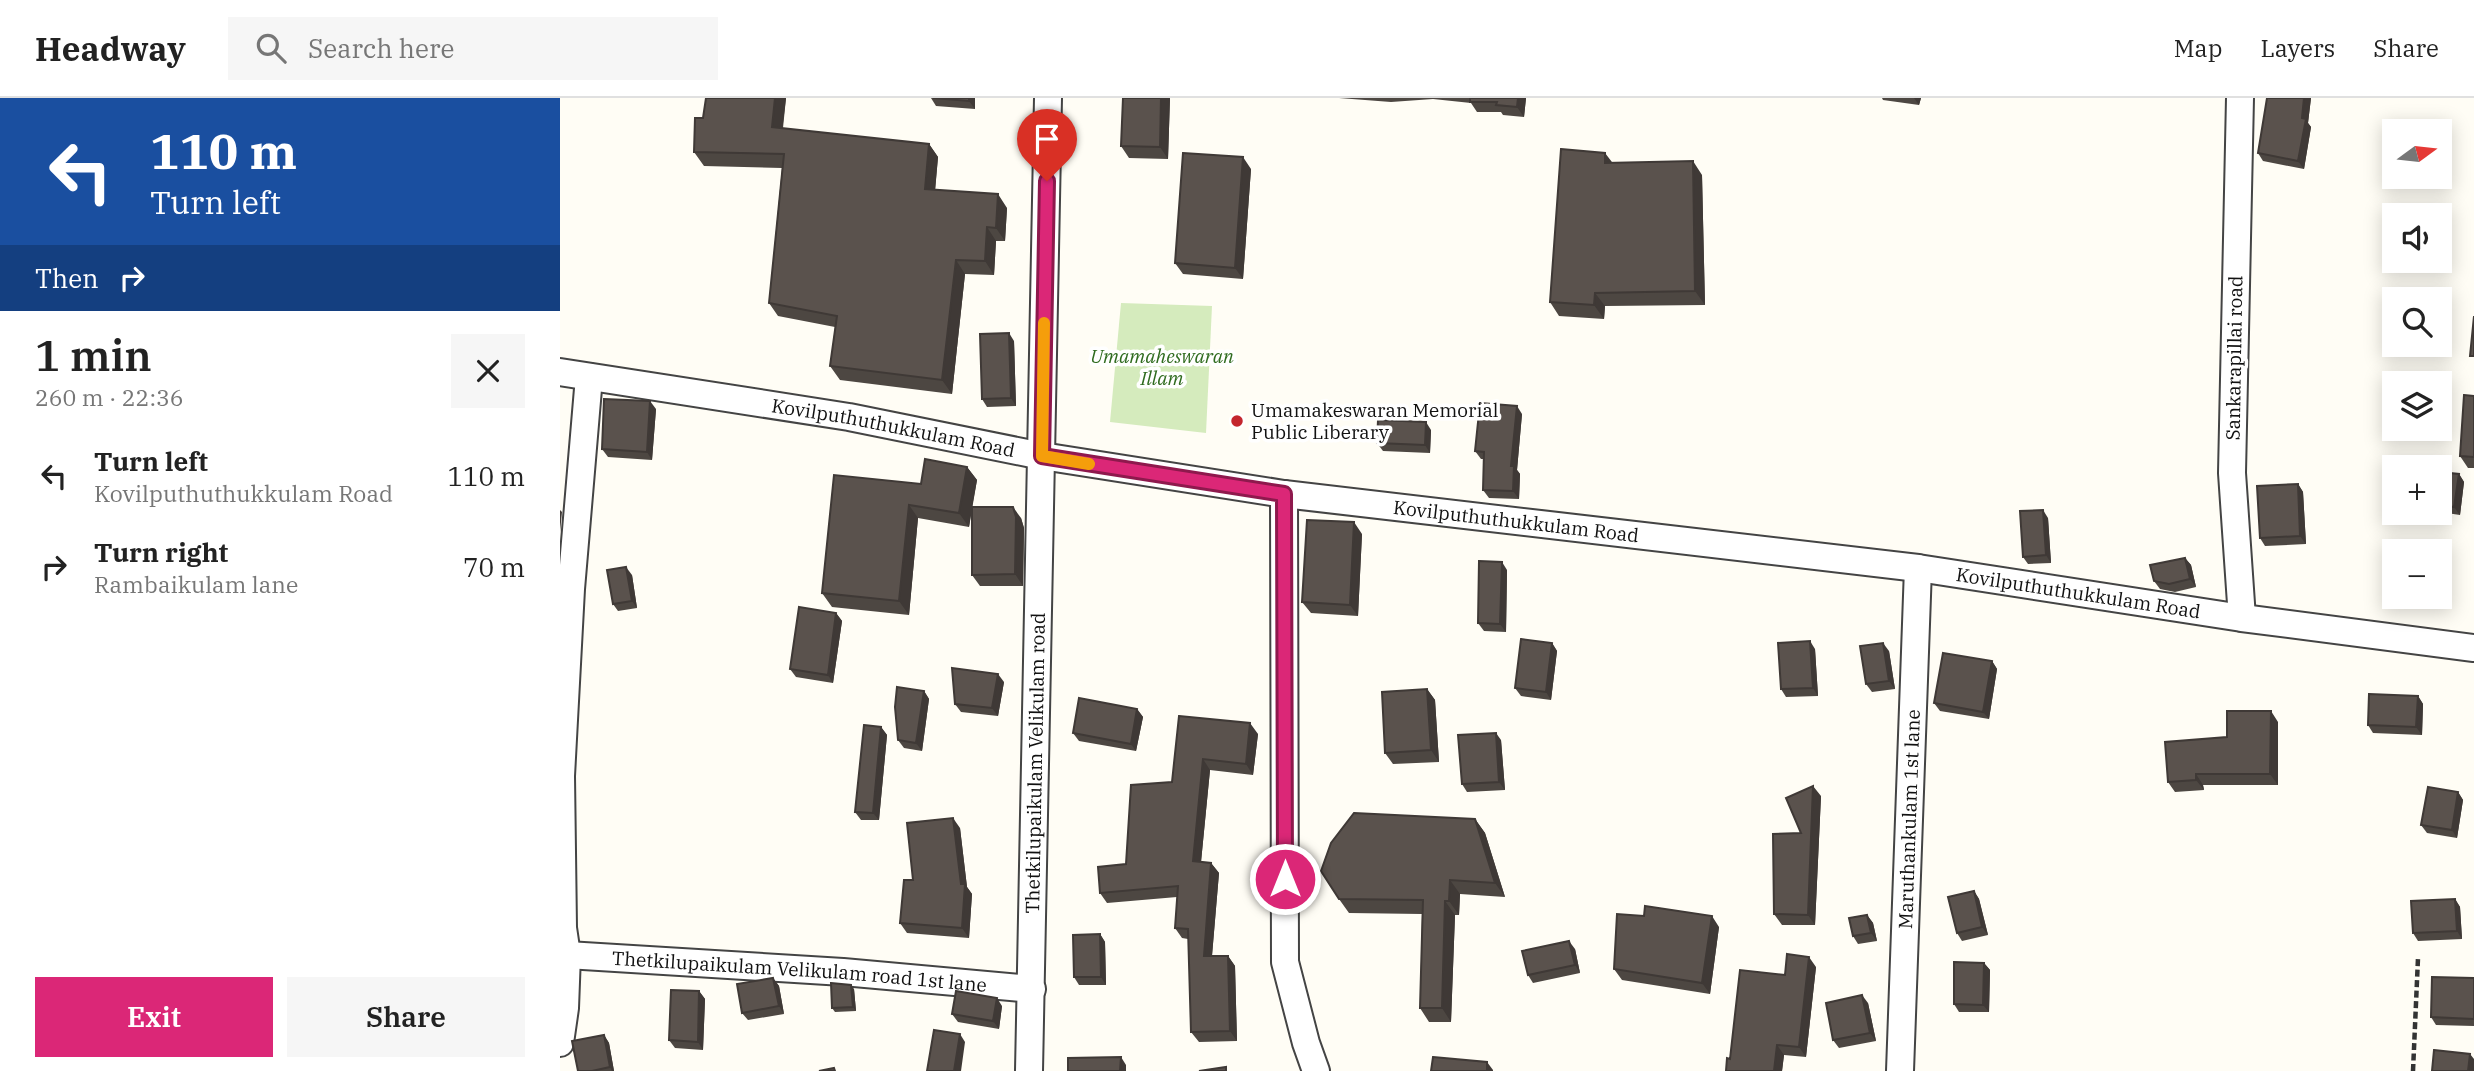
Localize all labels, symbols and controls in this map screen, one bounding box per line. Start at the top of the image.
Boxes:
search box [228,17,718,80]
text: Headway [35,27,186,70]
icon: search [252,29,290,67]
text: Search here [308,31,454,65]
text: Map [2174,32,2222,64]
text: Layers [2260,32,2335,64]
text: Share [2373,32,2439,64]
pin [1017,109,1077,181]
text: 110 m [150,119,297,182]
north arrow [2382,119,2452,189]
map controls [2382,119,2452,609]
icon: arrive [1028,120,1066,158]
icon: left [35,126,126,217]
text: Turn left [150,181,281,223]
button: sound [2382,203,2452,273]
icon: right [113,259,151,297]
text: Then [35,261,99,295]
street label: Sankarapillai road [2221,275,2247,441]
button: search [2382,287,2452,357]
text: 1 min [35,328,152,383]
button: close [451,334,525,408]
park label: Umamaheswaran Illam [1090,344,1234,390]
button: layers [2382,371,2452,441]
text: 260 m · 22:36 [35,382,184,412]
street label: Kovilputhuthukkulam Road [770,393,1017,462]
place label: Umamakeswaran Memorial Public Liberary [1251,398,1499,444]
marker: Umamakeswaran Memorial Public Liberary [1229,413,1245,429]
text: Turn left [94,444,208,478]
button: + [2382,455,2452,525]
icon: left [35,457,73,495]
text: 110 m [447,459,525,493]
text: Kovilputhuthukkulam Road [94,478,393,508]
street label: Kovilputhuthukkulam Road [1392,495,1640,547]
text: Turn right [94,535,228,569]
button: − [2382,539,2452,609]
icon: right [35,548,73,586]
text: 70 m [463,550,525,584]
street label: Kovilputhuthukkulam Road [1954,562,2202,623]
text: Rambaikulam lane [94,569,298,599]
street label: Thetkilupaikulam Velikulam road [1020,612,1050,914]
street label: Maruthankulam 1st lane [1893,709,1925,930]
position arrow [1248,842,1322,916]
street label: Thetkilupaikulam Velikulam road 1st lane [611,946,988,997]
button: Exit [35,977,273,1057]
button: Share [287,977,525,1057]

